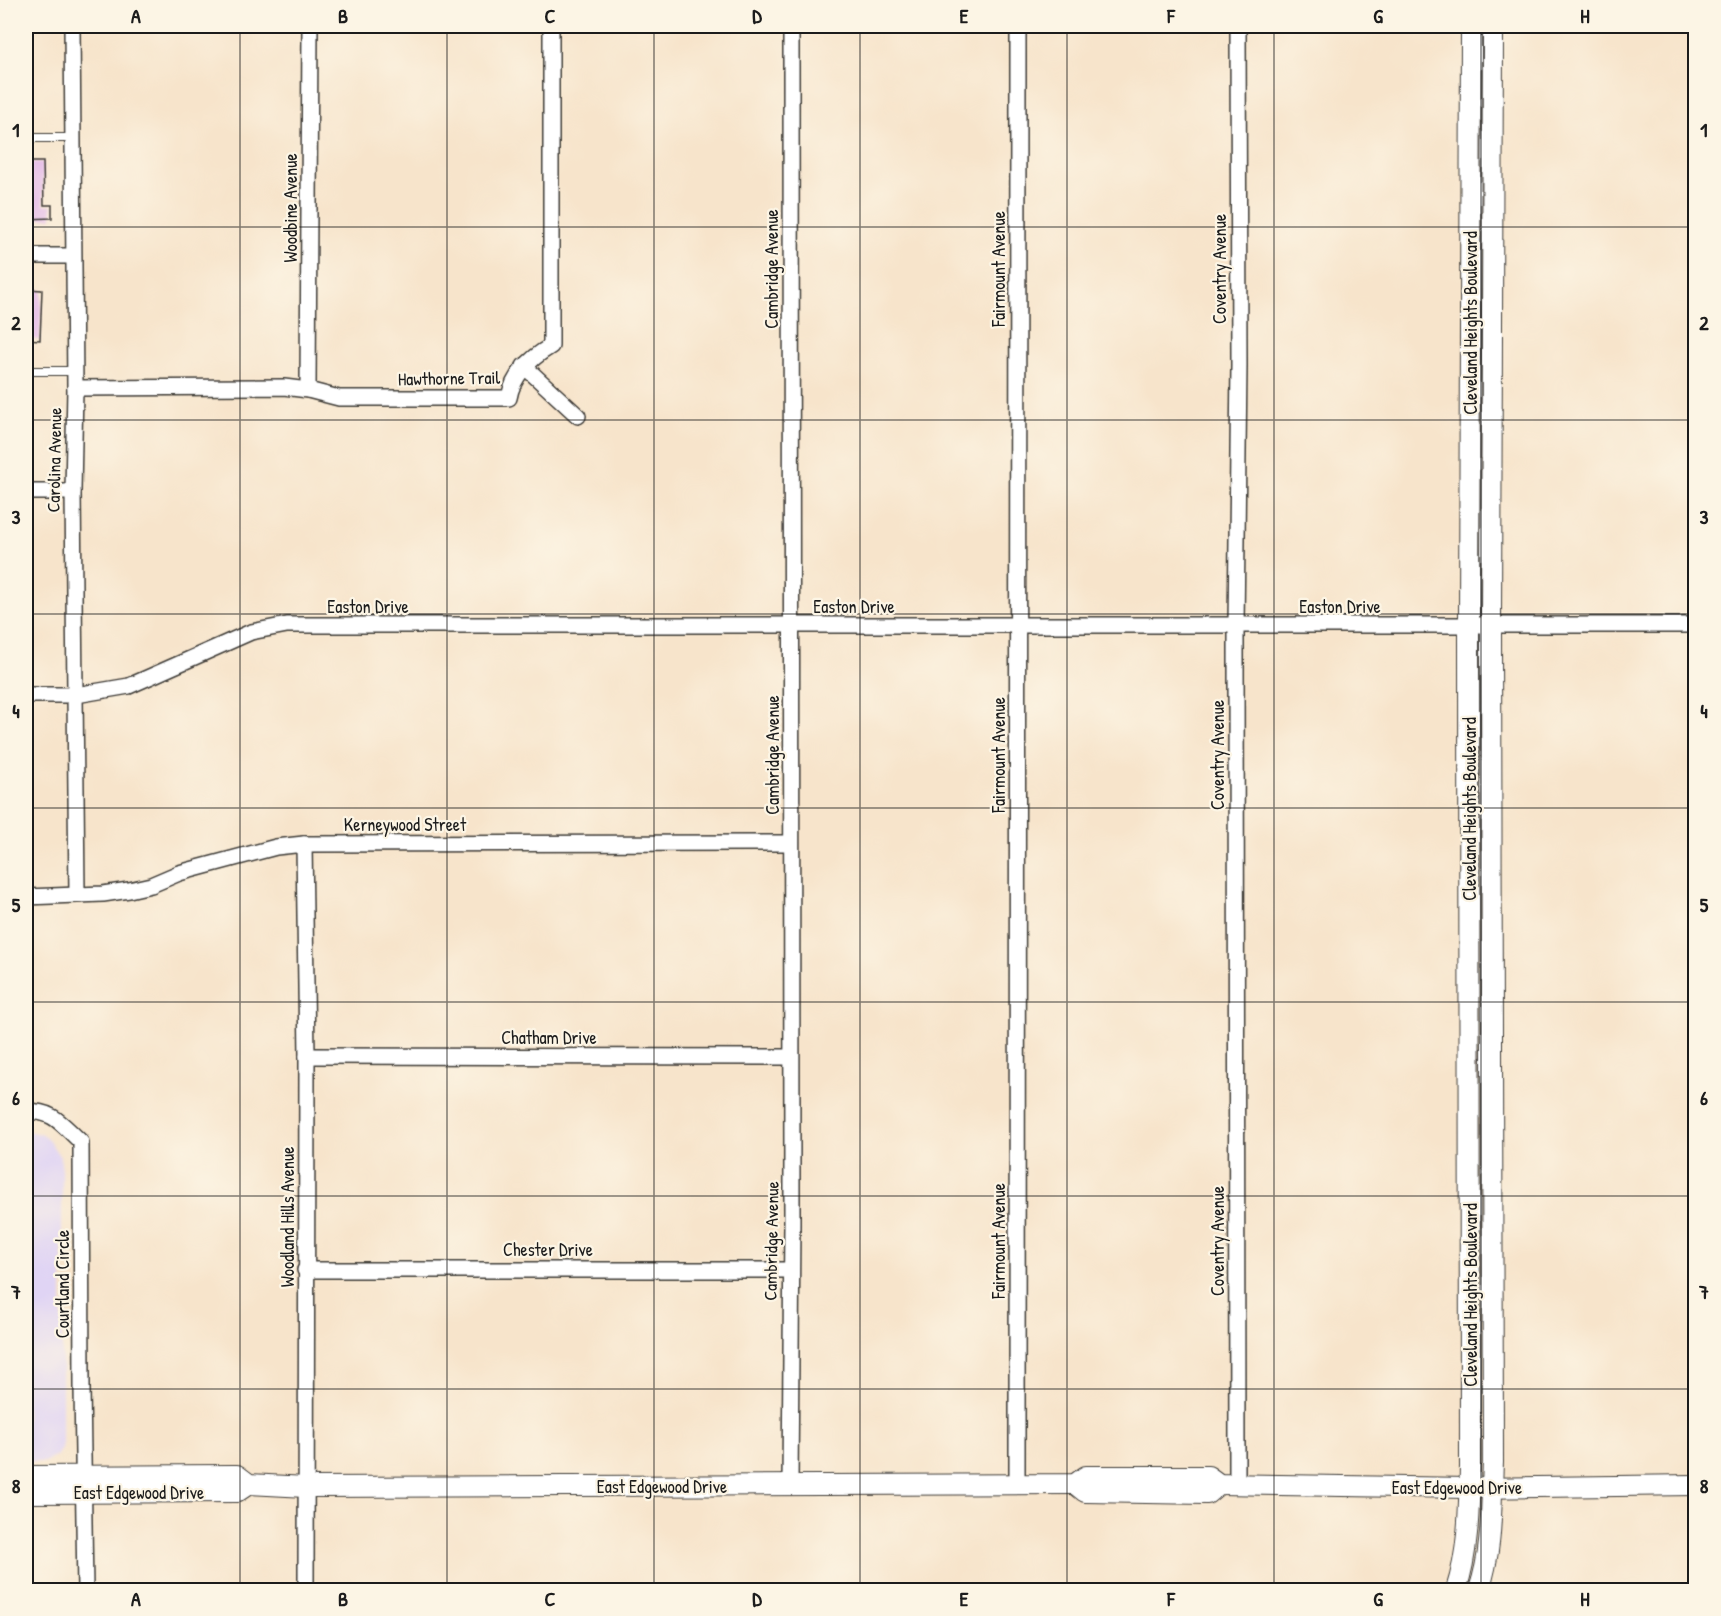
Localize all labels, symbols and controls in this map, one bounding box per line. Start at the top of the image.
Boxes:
text: A [131,2,141,29]
text: B [338,2,348,29]
text: C [545,2,556,29]
text: D [752,2,762,29]
text: E [960,2,969,29]
text: F [1166,2,1176,29]
text: G [1373,2,1383,29]
text: H [1580,2,1590,29]
text: 1 [12,116,20,143]
text: 1 [1700,116,1708,143]
street label: Woodbine Avenue [278,153,303,263]
street label: Cambridge Avenue [759,209,784,329]
street label: Fairmount Avenue [986,211,1011,328]
street label: Coventry Avenue [1207,214,1232,324]
street label: Cleveland Heights Boulevard [1458,231,1483,415]
text: 2 [11,309,21,336]
text: 2 [1699,309,1709,336]
street label: Hawthorne Trail [398,365,501,391]
street label: Carolina Avenue [41,407,67,513]
text: 3 [12,503,21,530]
text: 3 [1700,503,1709,530]
street label: Easton Drive [327,594,409,619]
street label: Easton Drive [813,594,895,619]
street label: Easton Drive [1299,594,1381,619]
street label: Cambridge Avenue [760,695,785,815]
text: 4 [12,697,20,724]
street label: Fairmount Avenue [986,697,1011,814]
text: 4 [1700,697,1708,724]
street label: Coventry Avenue [1205,700,1230,810]
street label: Cleveland Heights Boulevard [1457,717,1482,901]
street label: Kerneywood Street [344,812,467,837]
text: 5 [12,891,21,918]
text: 5 [1700,891,1709,918]
street label: Chatham Drive [501,1025,597,1050]
text: 6 [12,1084,20,1111]
text: 6 [1700,1084,1708,1111]
street label: Woodland Hills Avenue [275,1147,300,1287]
street label: Cambridge Avenue [757,1181,785,1301]
street label: Fairmount Avenue [986,1183,1011,1300]
street label: Coventry Avenue [1205,1186,1230,1296]
street label: Cleveland Heights Boulevard [1458,1203,1483,1387]
street label: Courtland Circle [50,1230,75,1338]
street label: Chester Drive [503,1237,593,1262]
text: 7 [10,1278,21,1305]
text: 7 [1698,1278,1709,1305]
text: 8 [12,1472,21,1499]
text: 8 [1700,1472,1709,1499]
street label: East Edgewood Drive [597,1474,727,1499]
street label: East Edgewood Drive [1392,1475,1522,1500]
street label: East Edgewood Drive [74,1480,204,1505]
text: A [131,1585,141,1612]
text: B [338,1585,348,1612]
text: C [545,1585,556,1612]
text: D [752,1585,762,1612]
text: E [960,1585,969,1612]
text: F [1166,1585,1176,1612]
text: G [1373,1585,1383,1612]
text: H [1580,1585,1590,1612]

